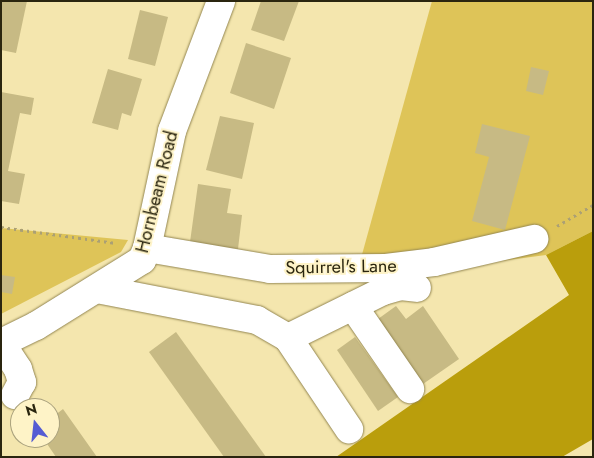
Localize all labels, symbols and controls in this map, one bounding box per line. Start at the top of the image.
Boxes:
street label: Hornbeam Road [131,129,183,255]
street label: Squirrel's Lane [285,255,397,279]
north arrow [10,398,60,448]
text: N [23,398,39,421]

